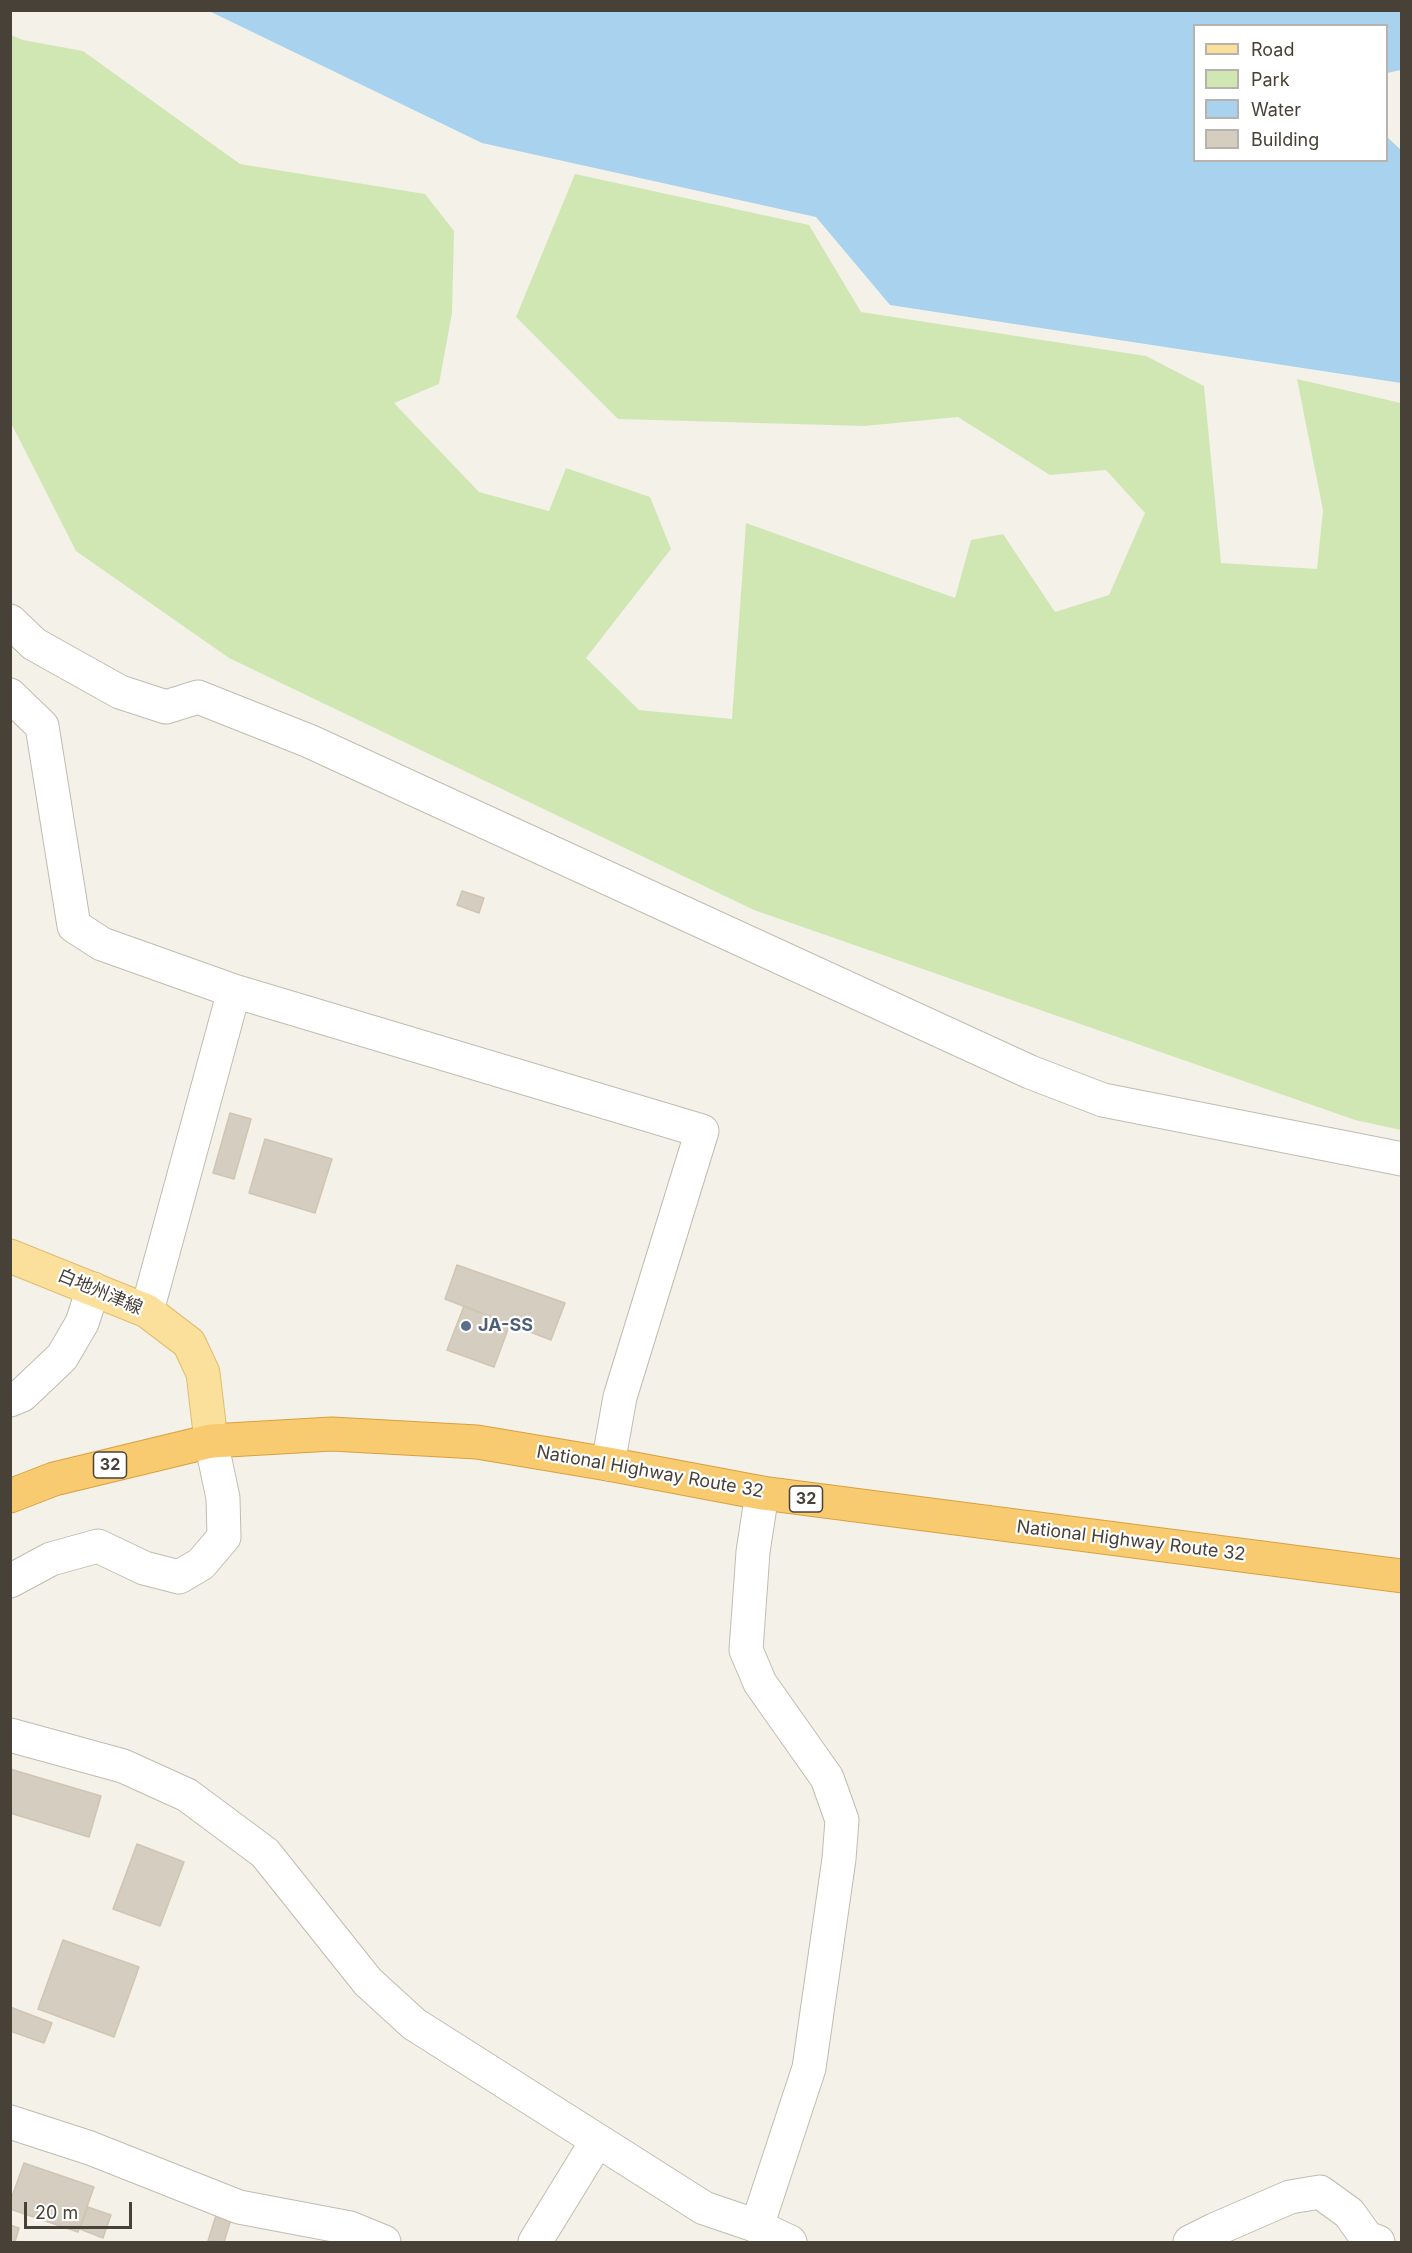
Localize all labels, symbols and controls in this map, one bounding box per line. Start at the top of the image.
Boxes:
legend [1193,24,1388,162]
text: Road [1251,39,1294,60]
text: Park [1251,69,1290,90]
text: Water [1251,99,1301,120]
text: Building [1251,129,1319,150]
street label: 白地州津線 [54,1264,146,1320]
place label: JA-SS [478,1315,533,1337]
marker: JA-SS [459,1319,473,1333]
street label: National Highway Route 32 [535,1441,765,1503]
road number: 32 [94,1452,126,1478]
road number: 32 [790,1486,822,1512]
street label: National Highway Route 32 [1015,1516,1247,1566]
scale bar [27,2190,135,2228]
text: 20 m [35,2202,78,2223]

